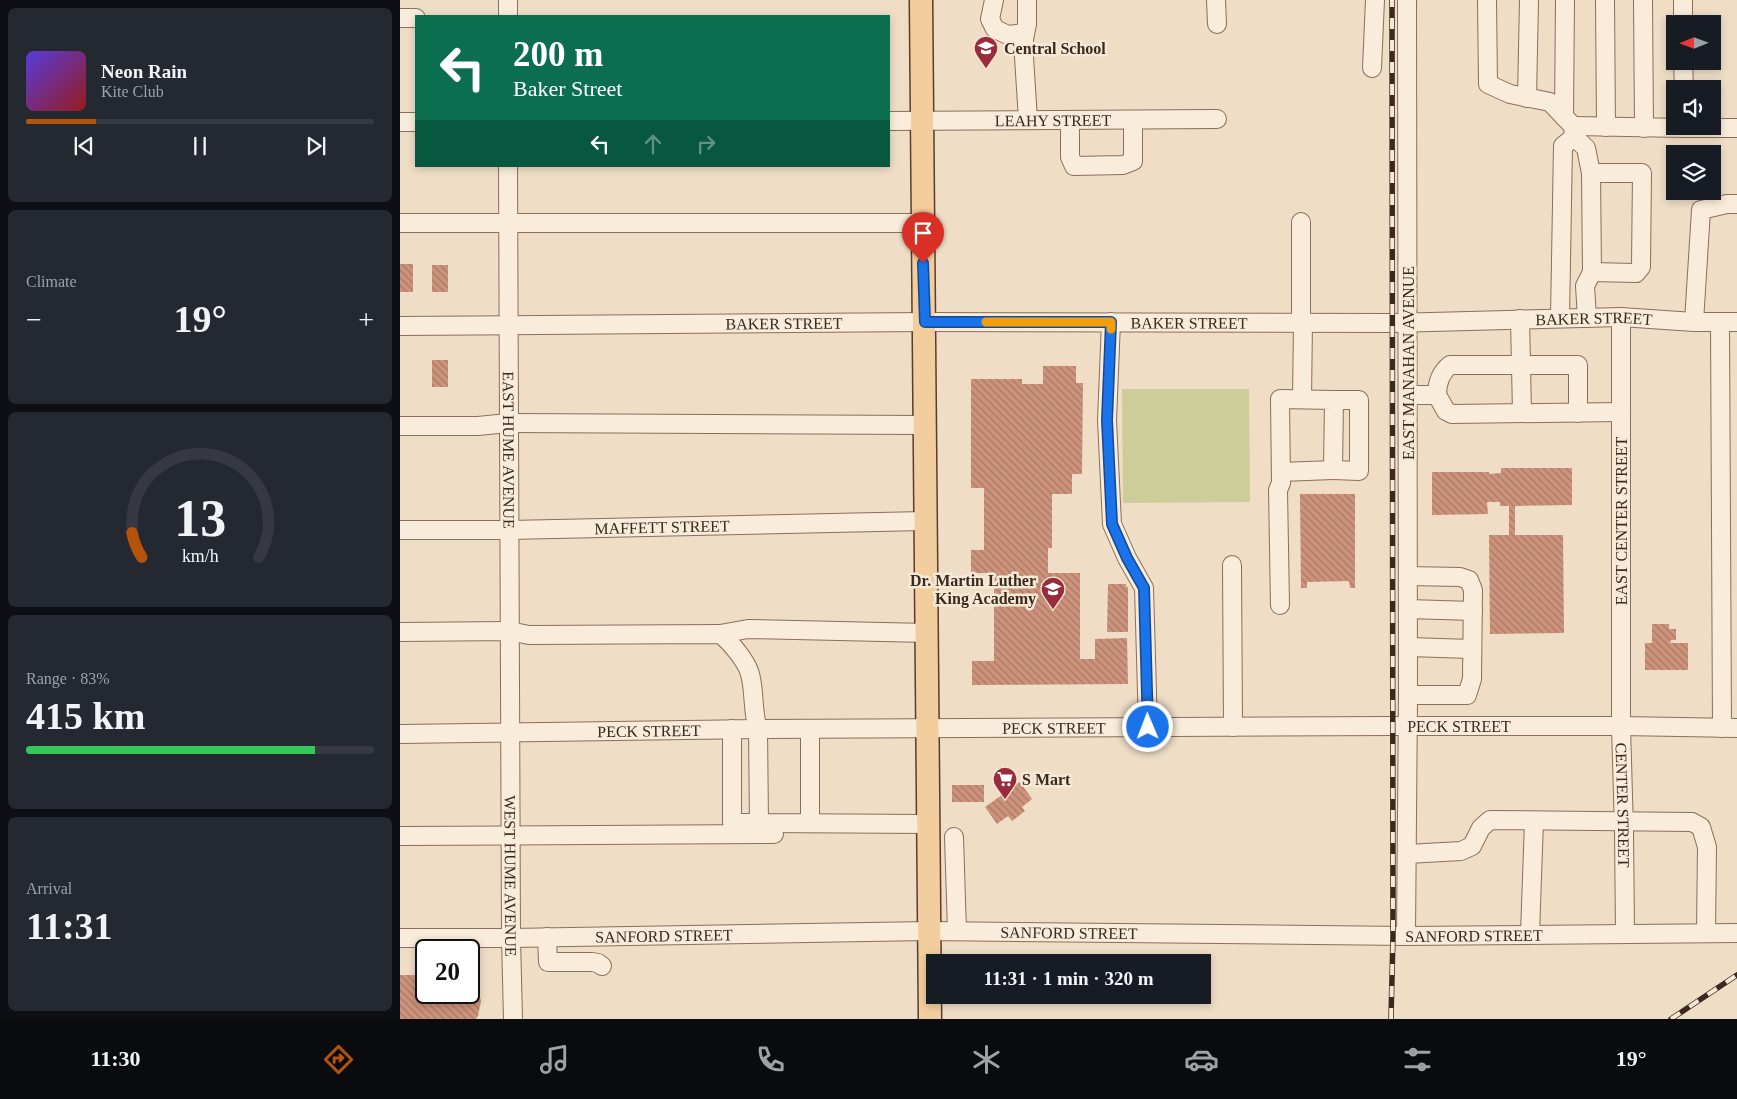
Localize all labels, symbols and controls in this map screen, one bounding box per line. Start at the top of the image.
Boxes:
north arrow [1666,15,1721,70]
map controls [1666,15,1721,200]
icon: left [430,35,495,100]
text: 200 m [513,35,603,74]
school or university icon: Central School [973,35,999,69]
place label: Central School [1004,40,1106,57]
text: Neon Rain [101,61,187,82]
text: Baker Street [513,76,622,101]
button: sound [1666,80,1721,135]
text: Kite Club [101,83,164,100]
street label: LEAHY STREET [995,112,1111,129]
icon: left [586,130,614,158]
icon: ahead [639,130,667,158]
icon: right [692,130,720,158]
icon: previous [70,132,98,160]
icon: pause [186,132,214,160]
icon: next [302,132,330,160]
button: layers [1666,145,1721,200]
pin [902,212,944,263]
icon: arrive [909,219,937,247]
street label: EAST MANAHAN AVENUE [1400,266,1417,460]
text: Climate [26,273,77,290]
text: 19° [173,298,227,340]
text: − [26,304,42,335]
text: + [358,304,374,335]
street label: BAKER STREET [1535,309,1653,328]
street label: BAKER STREET [1130,314,1248,332]
street label: BAKER STREET [725,315,843,333]
street label: EAST HUME AVENUE [500,371,517,529]
street label: EAST CENTER STREET [1613,436,1630,605]
text: 13 [174,490,226,547]
street label: MAFFETT STREET [594,517,730,537]
text: km/h [182,546,218,566]
place label: Dr. Martin Luther King Academy [910,572,1036,608]
school or university icon: Dr. Martin Luther King Academy [1040,576,1066,610]
text: Range · 83% [26,670,110,687]
text: 415 km [26,695,145,737]
position arrow [1121,700,1173,752]
street label: PECK STREET [1407,718,1511,735]
street label: PECK STREET [1002,719,1106,737]
street label: PECK STREET [597,722,701,740]
street label: CENTER STREET [1612,742,1632,868]
supermarket icon: S Mart [992,766,1018,800]
place label: S Mart [1022,771,1071,788]
street label: WEST HUME AVENUE [501,795,519,957]
text: Arrival [26,880,72,897]
text: 11:31 [26,905,113,947]
street label: SANFORD STREET [1000,924,1138,942]
street label: SANFORD STREET [595,926,733,946]
street label: SANFORD STREET [1405,927,1543,945]
speed limit sign: 20 [415,939,480,1004]
text: 11:31 · 1 min · 320 m [984,968,1153,989]
icon: directions [321,1042,356,1077]
icon: music [537,1042,572,1077]
icon: phone [753,1042,788,1077]
icon: climate [969,1042,1004,1077]
icon: car [1184,1042,1219,1077]
icon: filters [1400,1042,1435,1077]
text: 11:30 [90,1046,141,1071]
text: 19° [1616,1046,1647,1071]

